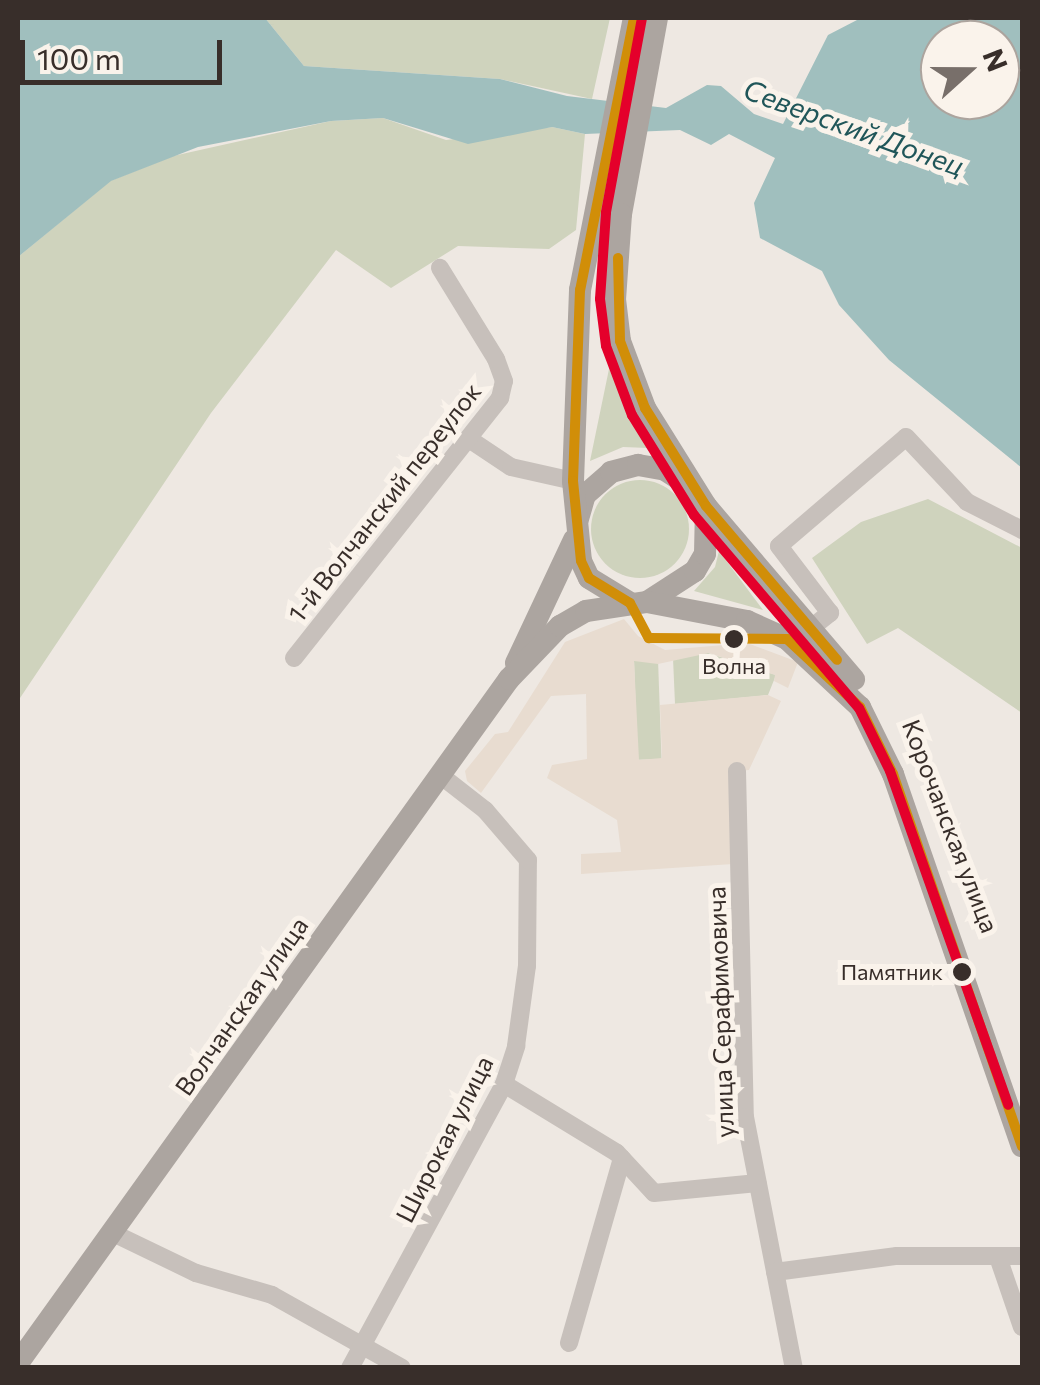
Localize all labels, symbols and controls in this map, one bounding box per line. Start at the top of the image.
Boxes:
scale bar [25,20,228,82]
north arrow [920,20,1020,120]
text: 100 m [37,39,121,76]
text: N [977,44,1016,76]
water label: Северский Донец [739,72,969,182]
street label: 1-й Волчанский переулок [281,376,487,628]
marker: Волна [724,629,744,649]
place label: Волна [702,653,766,679]
street label: Корочанская улица [897,715,1005,937]
street label: улица Серафимовича [701,886,739,1138]
street label: Волчанская улица [168,911,314,1101]
place label: Памятник [841,959,943,985]
marker: Памятник [952,962,972,982]
street label: Широкая улица [389,1051,499,1227]

